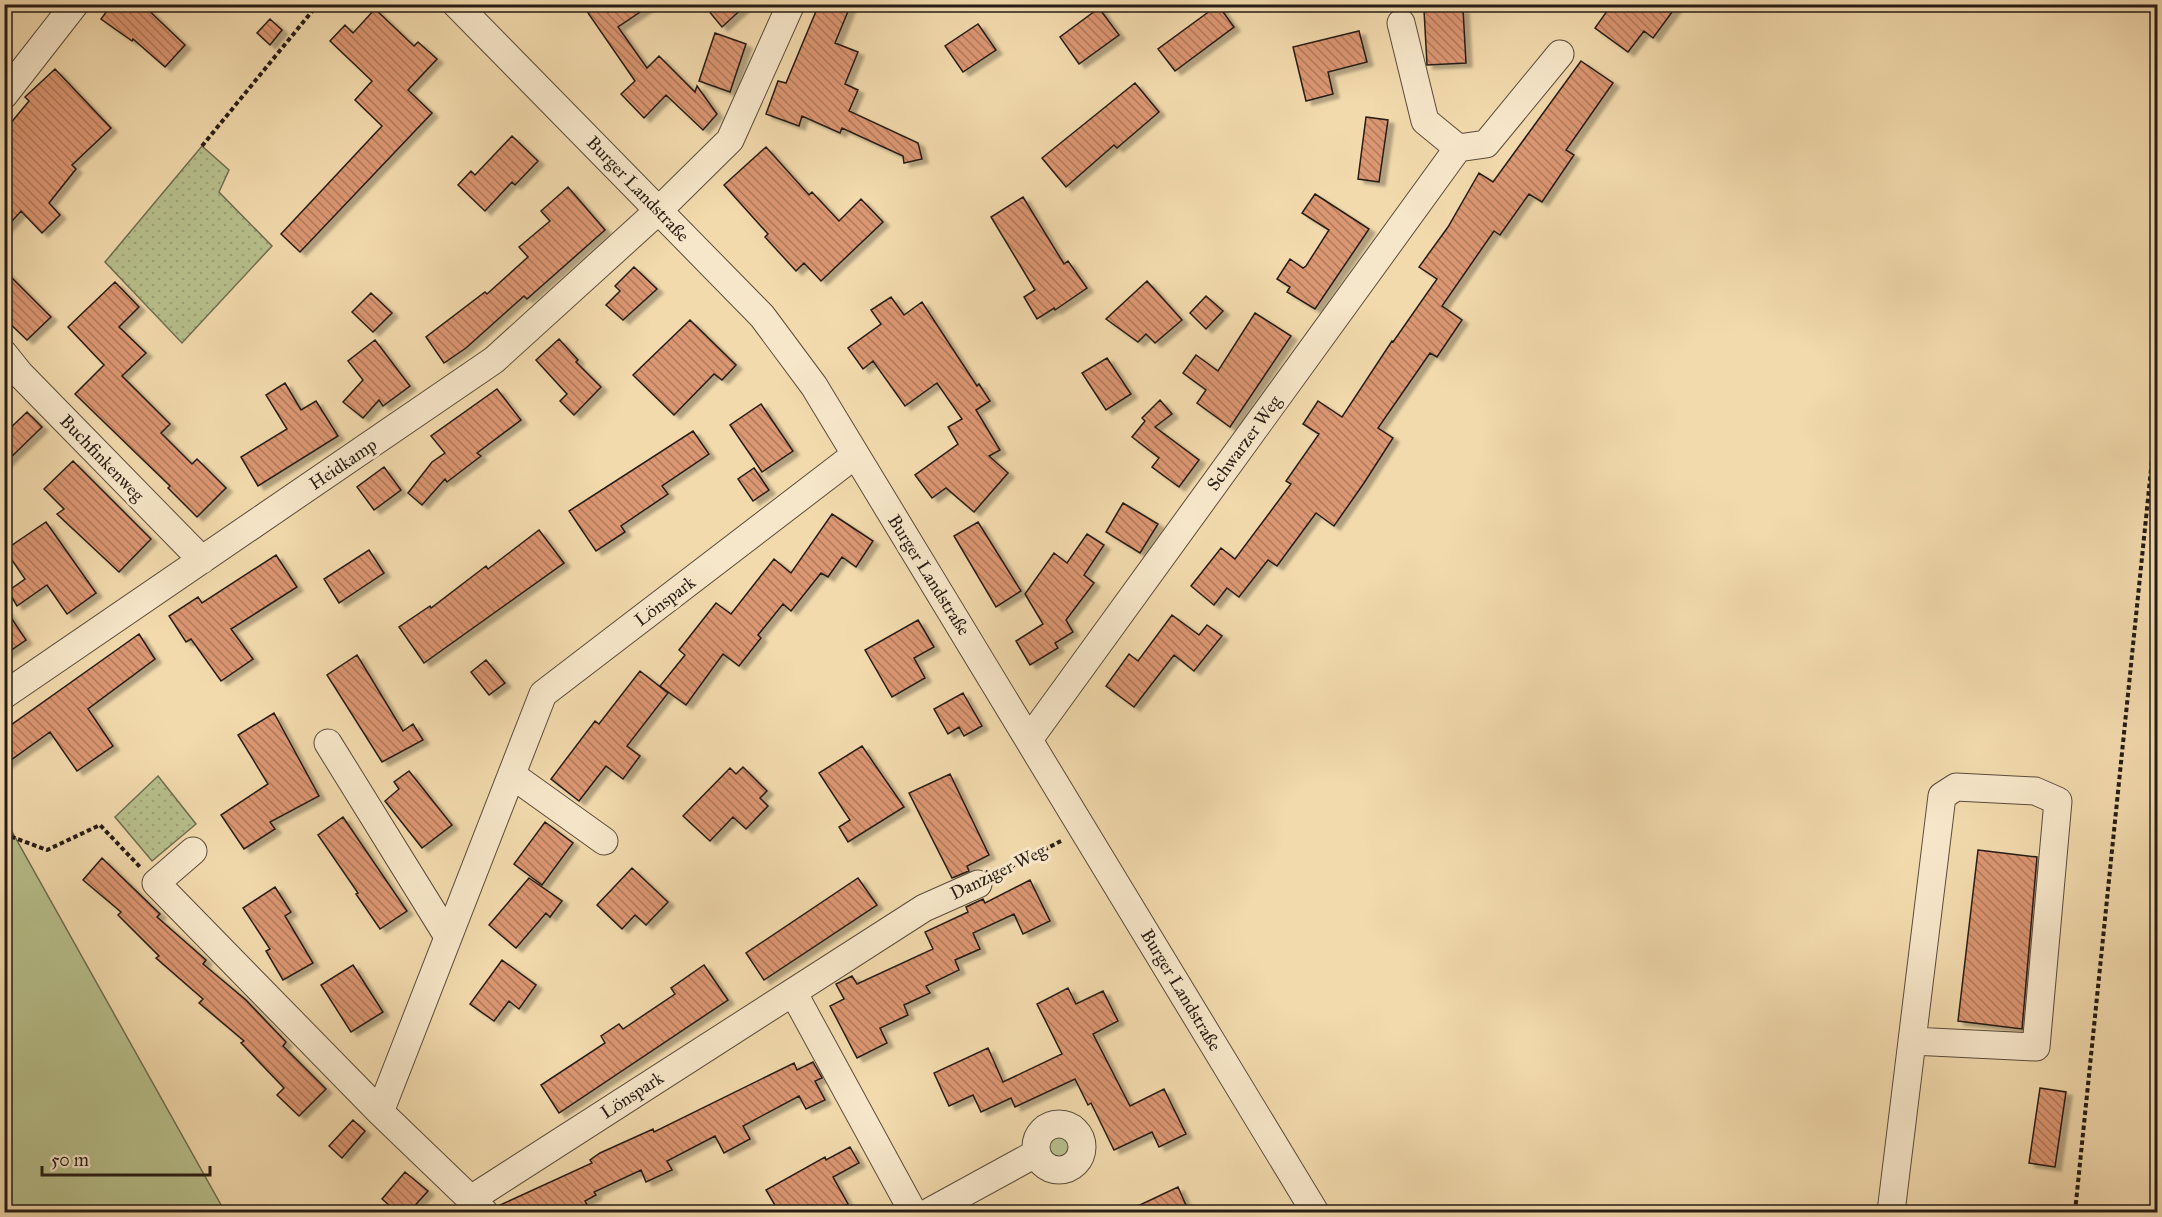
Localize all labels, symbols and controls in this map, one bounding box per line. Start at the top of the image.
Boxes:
street label: Burger Landstraße [581,132,694,247]
street label: Schwarzer Weg [1202,391,1287,496]
street label: Buchfinkenweg [54,410,149,507]
street label: Heidkamp [305,433,381,495]
street label: Burger Landstraße [882,510,975,640]
street label: Lönspark [630,571,700,631]
street label: Danziger Weg [947,839,1050,905]
street label: Burger Landstraße [1135,925,1226,1056]
street label: Lönspark [596,1066,668,1123]
scale bar [42,1139,210,1177]
text: 50 m [51,1149,89,1171]

